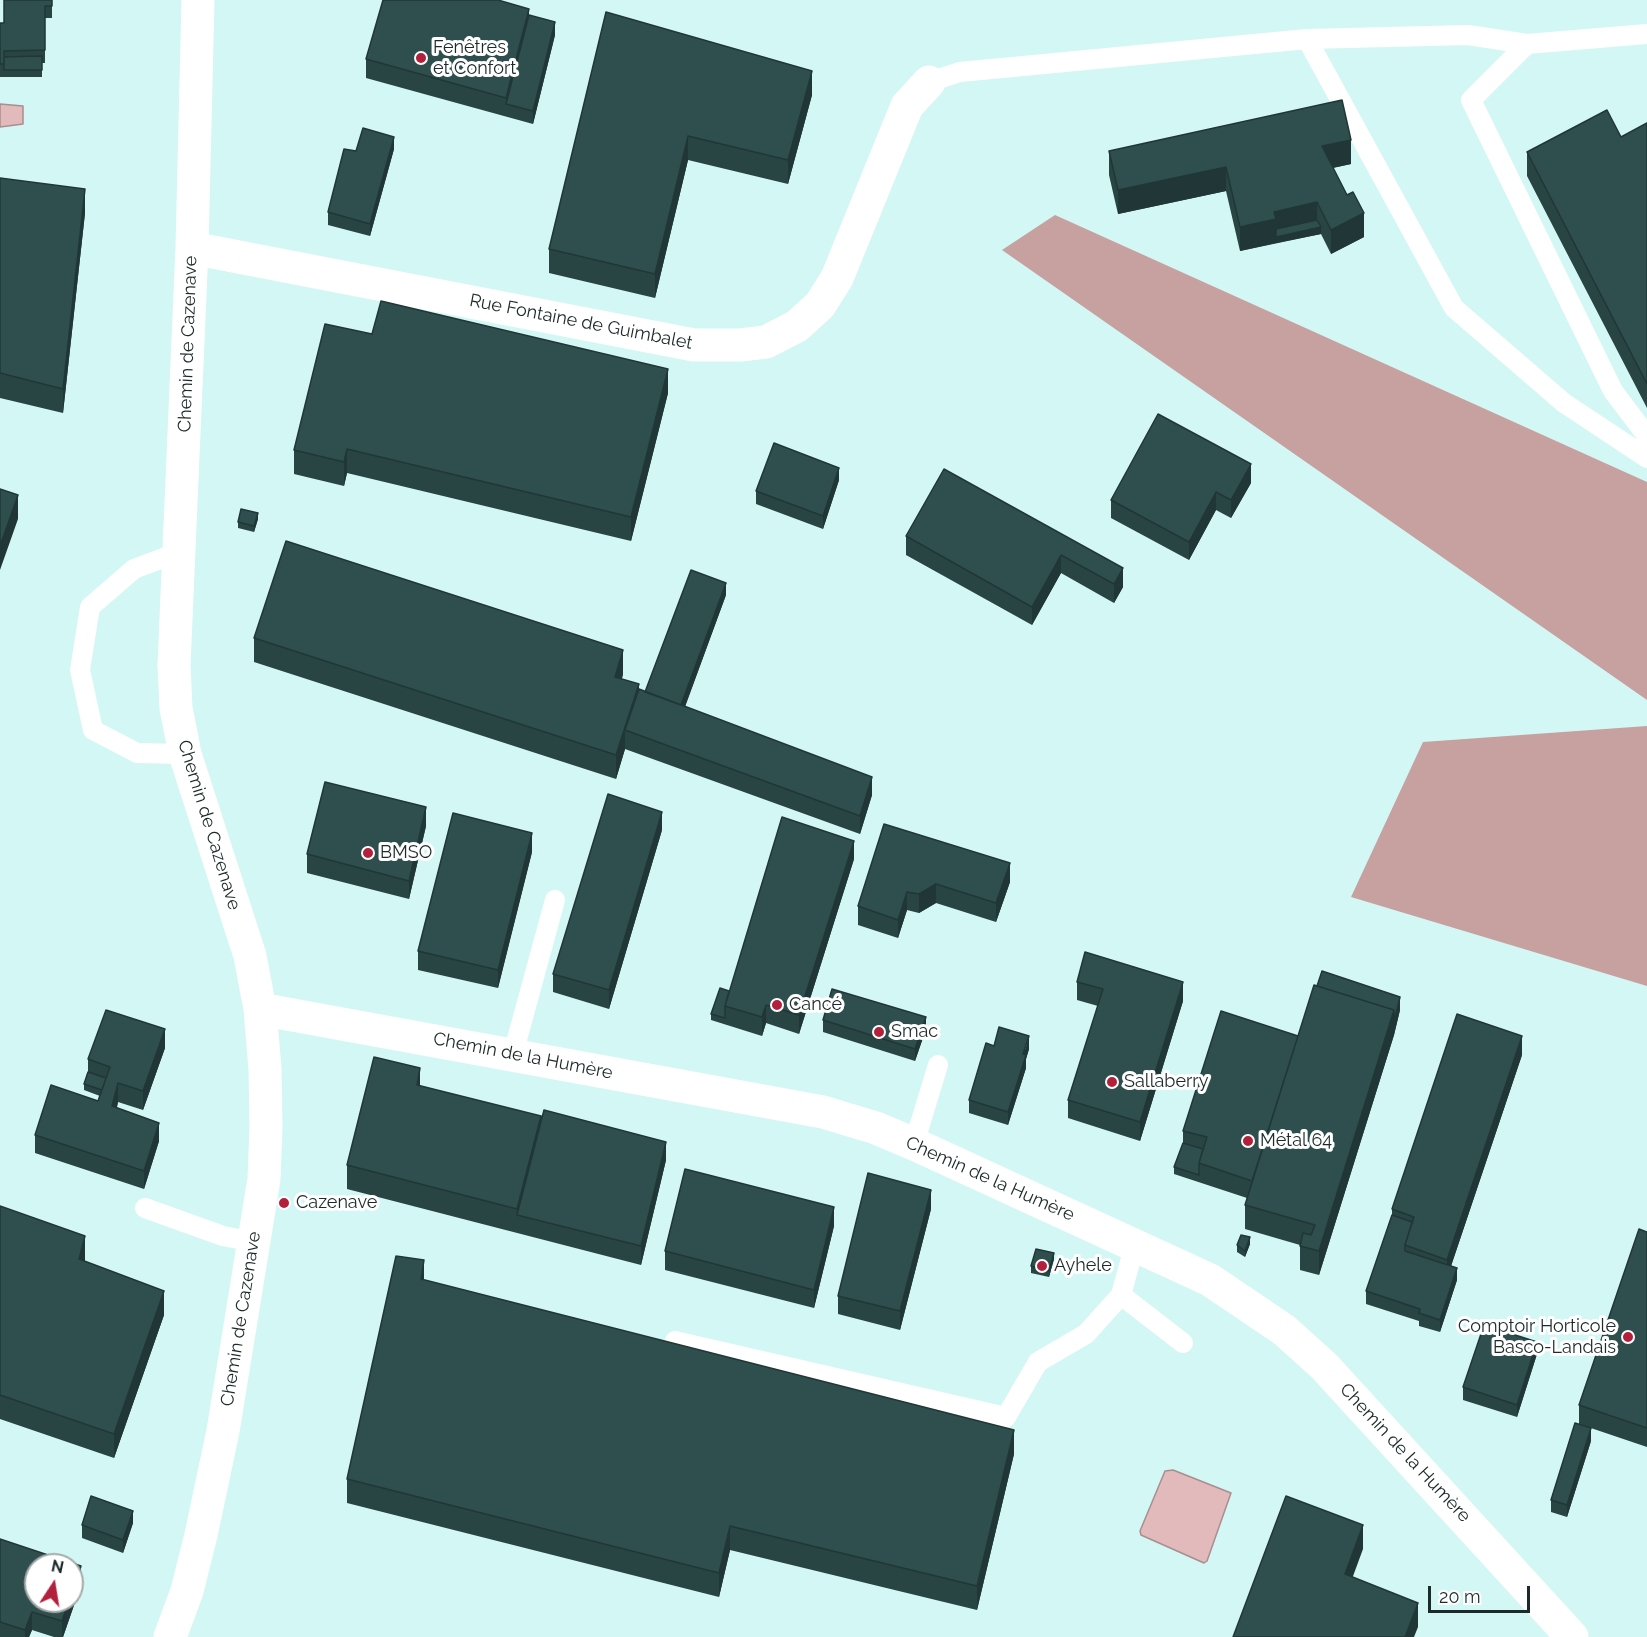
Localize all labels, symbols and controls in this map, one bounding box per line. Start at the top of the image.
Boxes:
place label: Fenêtres et Confort [433,37,516,80]
marker: Fenêtres et Confort [414,51,428,65]
street label: Chemin de Cazenave [174,255,202,433]
street label: Rue Fontaine de Guimbalet [468,290,694,354]
street label: Chemin de Cazenave [173,737,245,913]
place label: BMSO [380,842,432,864]
marker: BMSO [361,846,375,860]
place label: Cancé [789,994,842,1016]
marker: Cancé [770,998,784,1012]
place label: Smac [891,1021,938,1043]
marker: Smac [872,1025,886,1039]
street label: Chemin de la Humère [431,1028,615,1084]
place label: Sallaberry [1124,1071,1208,1093]
marker: Sallaberry [1105,1075,1119,1089]
place label: Métal 64 [1260,1130,1332,1152]
street label: Chemin de la Humère [902,1132,1078,1226]
marker: Métal 64 [1241,1134,1255,1148]
place label: Cazenave [296,1192,377,1214]
marker: Cazenave [277,1196,291,1210]
street label: Chemin de Cazenave [217,1230,265,1408]
place label: Ayhele [1054,1255,1112,1277]
marker: Ayhele [1035,1259,1049,1273]
place label: Comptoir Horticole Basco-Landais [1458,1316,1616,1358]
marker: Comptoir Horticole Basco-Landais [1621,1330,1635,1344]
street label: Chemin de la Humère [1335,1379,1475,1527]
north arrow [24,1553,84,1613]
text: N [49,1556,65,1577]
scale bar [1431,1574,1533,1612]
text: 20 m [1439,1586,1481,1607]

